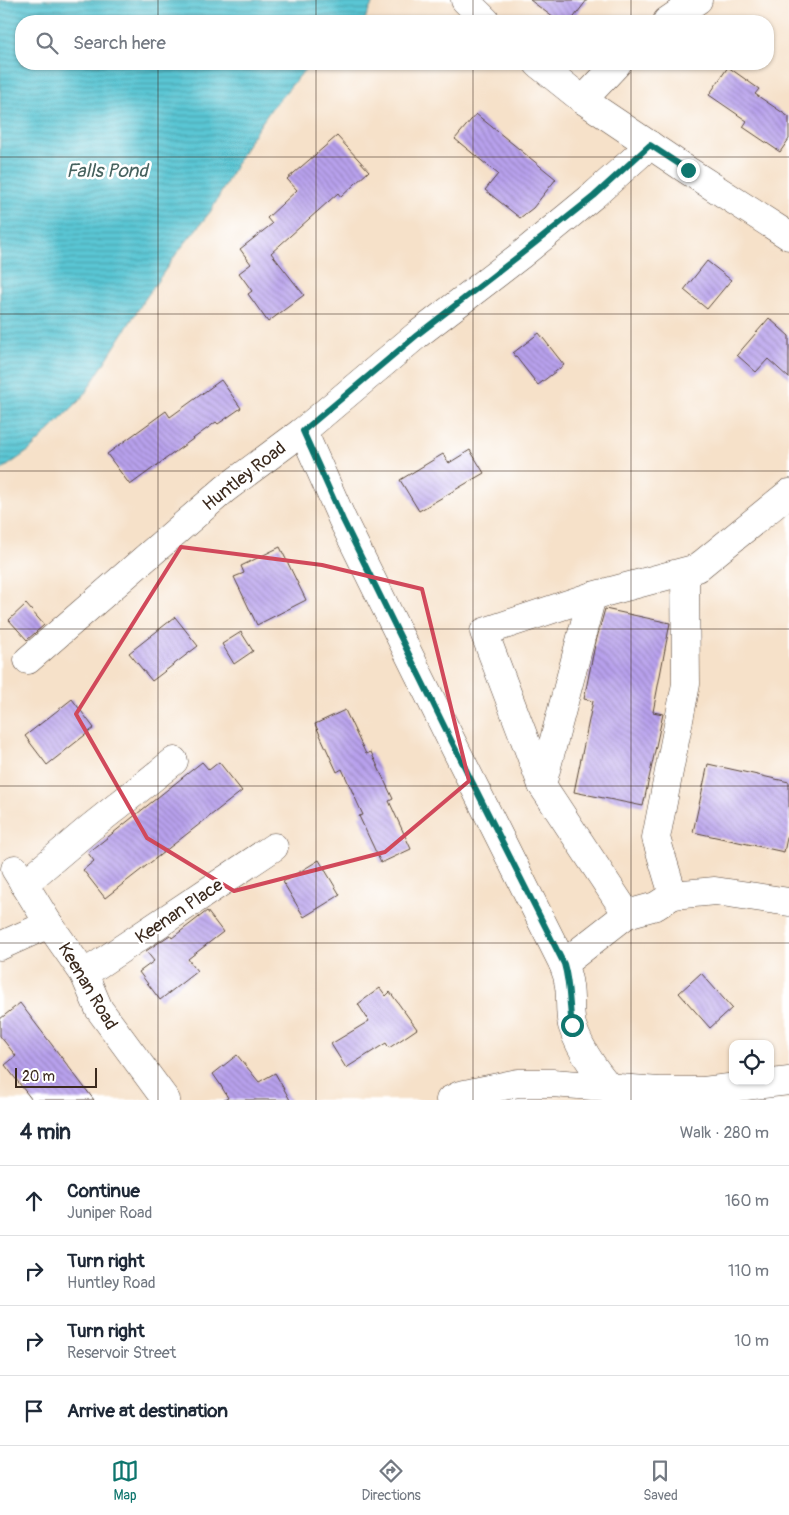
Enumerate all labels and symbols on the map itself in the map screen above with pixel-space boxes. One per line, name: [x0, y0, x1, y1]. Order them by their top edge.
water label: Falls Pond: [66, 159, 150, 183]
route end: [677, 159, 700, 182]
street label: Huntley Road: [198, 437, 291, 516]
street label: Keenan Place: [131, 874, 228, 949]
street label: Keenan Road: [53, 938, 123, 1034]
route start: [561, 1014, 584, 1037]
scale bar: [15, 1065, 98, 1088]

